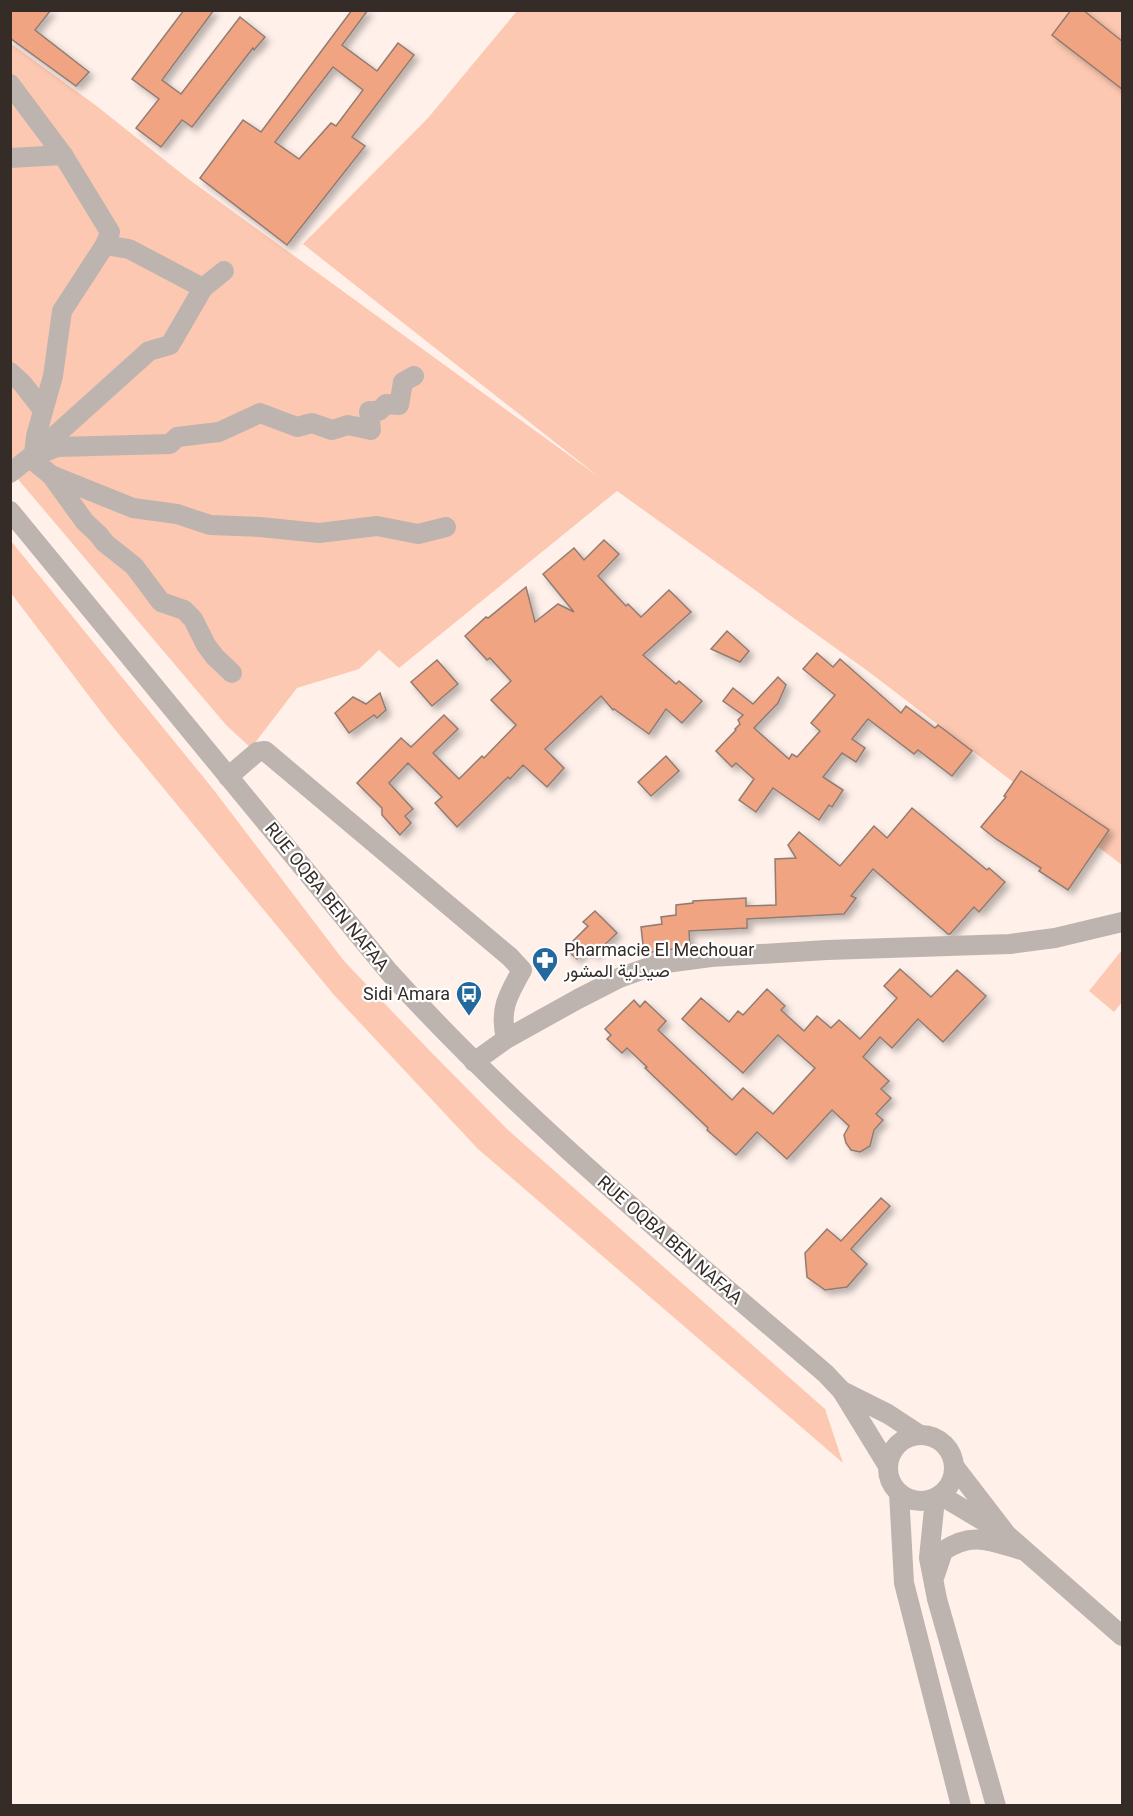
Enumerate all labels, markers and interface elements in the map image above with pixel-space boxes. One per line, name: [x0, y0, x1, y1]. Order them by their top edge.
street label: RUE OQBA BEN NAFAA: [261, 818, 394, 975]
place label: Pharmacie El Mechouar صيدلية المشور: [563, 939, 754, 982]
pharmacy icon: Pharmacie El Mechouar صيدلية المشور: [530, 945, 560, 983]
bus stop icon: Sidi Amara: [454, 979, 484, 1017]
place label: Sidi Amara: [363, 983, 450, 1004]
street label: RUE OQBA BEN NAFAA: [594, 1171, 747, 1308]

